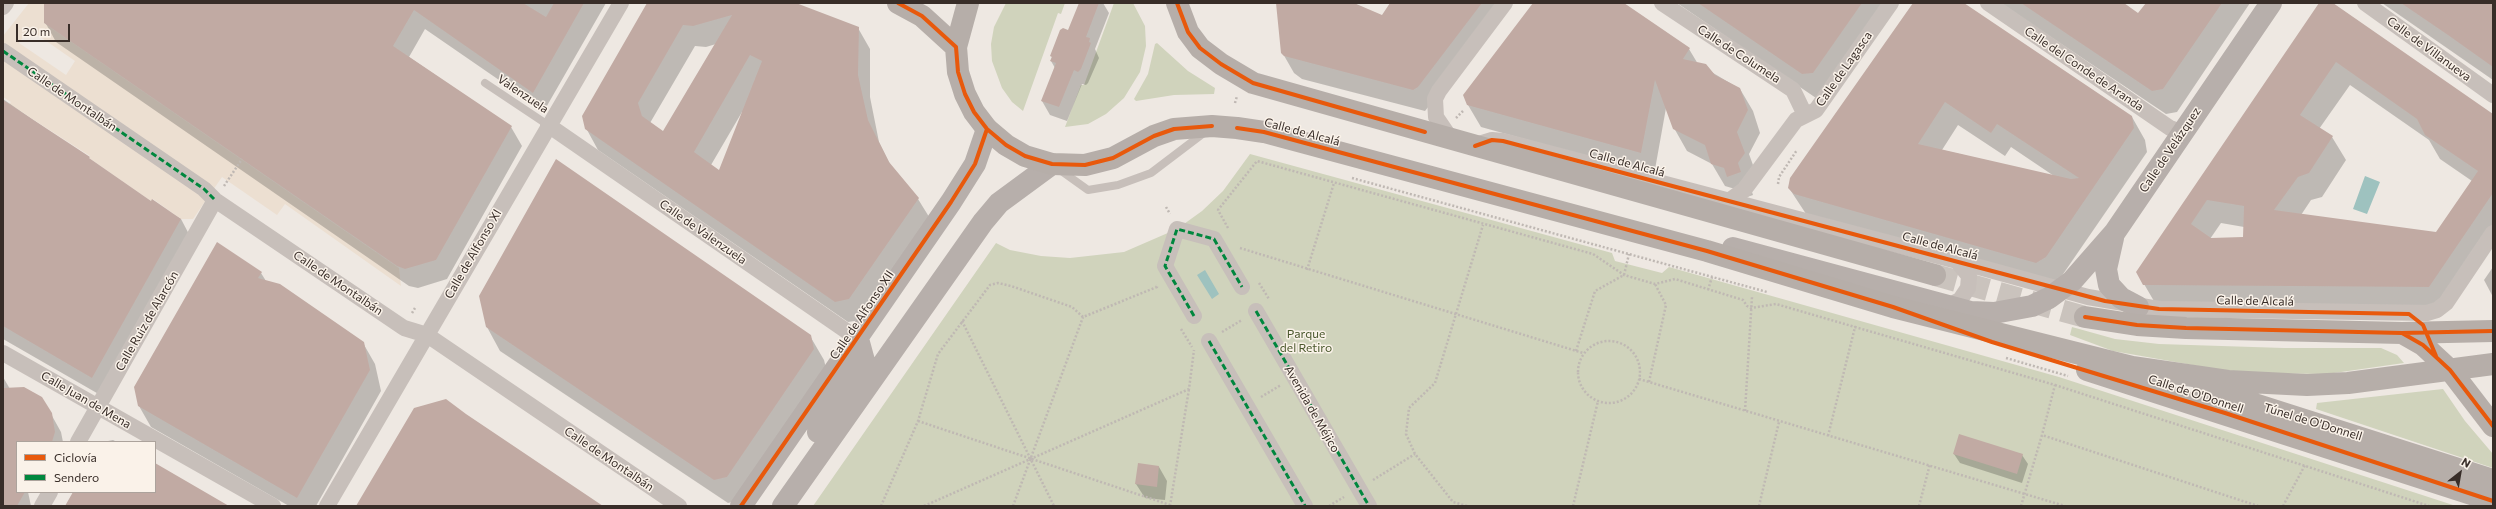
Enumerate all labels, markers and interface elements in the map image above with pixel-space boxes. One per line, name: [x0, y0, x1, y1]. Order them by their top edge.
street label: Calle de Villanueva: [2384, 14, 2474, 84]
scale bar: [18, 16, 72, 42]
street label: Calle de Columela: [1695, 22, 1783, 86]
text: 20 m: [23, 24, 50, 38]
street label: Calle del Conde de Aranda: [2022, 24, 2146, 114]
street label: Calle de Lagasca: [1813, 29, 1875, 109]
street label: Calle de Montalbán: [25, 64, 119, 134]
street label: Valenzuela: [495, 72, 551, 116]
street label: Calle de Velázquez: [2136, 105, 2204, 195]
street label: Calle de Alcalá: [1263, 115, 1341, 149]
street label: Calle de Alcalá: [1588, 146, 1666, 180]
street label: Calle de Valenzuela: [657, 196, 749, 268]
street label: Calle de Alfonso XI: [442, 207, 504, 301]
street label: Calle de Alcalá: [1901, 229, 1979, 263]
street label: Calle de Montalbán: [291, 248, 385, 318]
street label: Calle Ruiz de Alarcón: [113, 268, 181, 374]
street label: Calle de Alfonso XII: [827, 268, 897, 362]
street label: Calle de Alcalá: [2216, 293, 2294, 309]
park label: Parque del Retiro: [1280, 327, 1332, 355]
street label: Avenida de Méjico: [1281, 363, 1343, 455]
street label: Calle Juan de Mena: [39, 368, 133, 432]
street label: Calle de O'Donnell: [2147, 372, 2245, 416]
street label: Túnel de O'Donnell: [2262, 400, 2364, 444]
street label: Calle de Montalbán: [562, 424, 656, 494]
legend: [16, 441, 156, 493]
text: Ciclovía: [54, 450, 97, 464]
north arrow: [2440, 453, 2480, 493]
text: N: [2460, 455, 2473, 470]
text: Sendero: [54, 470, 99, 484]

